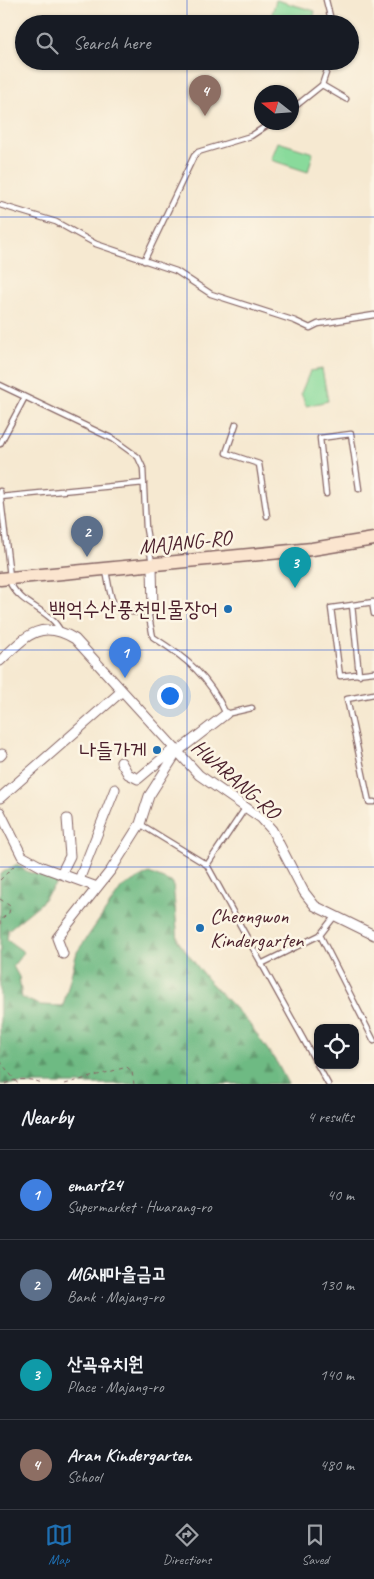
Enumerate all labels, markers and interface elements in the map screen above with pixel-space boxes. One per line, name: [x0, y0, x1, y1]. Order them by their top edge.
search box: [15, 15, 359, 70]
icon: search: [33, 29, 61, 57]
text: Search here: [73, 31, 150, 55]
pin: 4: [189, 75, 221, 116]
north arrow: [254, 85, 299, 130]
pin: 2: [71, 516, 103, 557]
street label: MAJANG-RO: [138, 524, 235, 560]
pin: 3: [279, 547, 311, 588]
place label: 백억수산풍천민물장어: [49, 596, 218, 622]
marker: 백억수산풍천민물장어: [222, 603, 234, 615]
pin: 1: [109, 637, 141, 678]
your location: [157, 683, 183, 709]
street label: HWARANG-RO: [186, 733, 288, 826]
place label: 나들가게: [79, 737, 147, 763]
marker: 나들가게: [151, 744, 163, 756]
place label: Cheongwon Kindergarten: [210, 903, 304, 953]
marker: Cheongwon Kindergarten: [194, 922, 206, 934]
map controls: [314, 1024, 359, 1069]
button: locate: [314, 1024, 359, 1069]
text: Nearby: [20, 1104, 73, 1130]
text: 4 results: [307, 1107, 354, 1127]
text: emart24: [67, 1173, 122, 1197]
text: 1: [32, 1185, 40, 1205]
text: 40 m: [327, 1185, 354, 1205]
text: Supermarket · Hwarang-ro: [67, 1197, 212, 1217]
text: MG새마을금고: [67, 1262, 167, 1286]
text: 2: [32, 1275, 40, 1295]
text: 130 m: [320, 1275, 354, 1295]
text: Bank · Majang-ro: [67, 1287, 164, 1307]
text: 산곡유치원: [67, 1352, 143, 1376]
text: 3: [32, 1365, 40, 1385]
text: 140 m: [320, 1365, 354, 1385]
text: Place · Majang-ro: [67, 1377, 164, 1397]
text: Aran Kindergarten: [67, 1443, 192, 1467]
text: 4: [32, 1455, 40, 1475]
text: 480 m: [320, 1455, 354, 1475]
text: School: [67, 1467, 101, 1487]
tab: Map: [45, 1521, 73, 1568]
tab: Directions: [163, 1521, 211, 1568]
tab: Saved: [301, 1521, 329, 1568]

